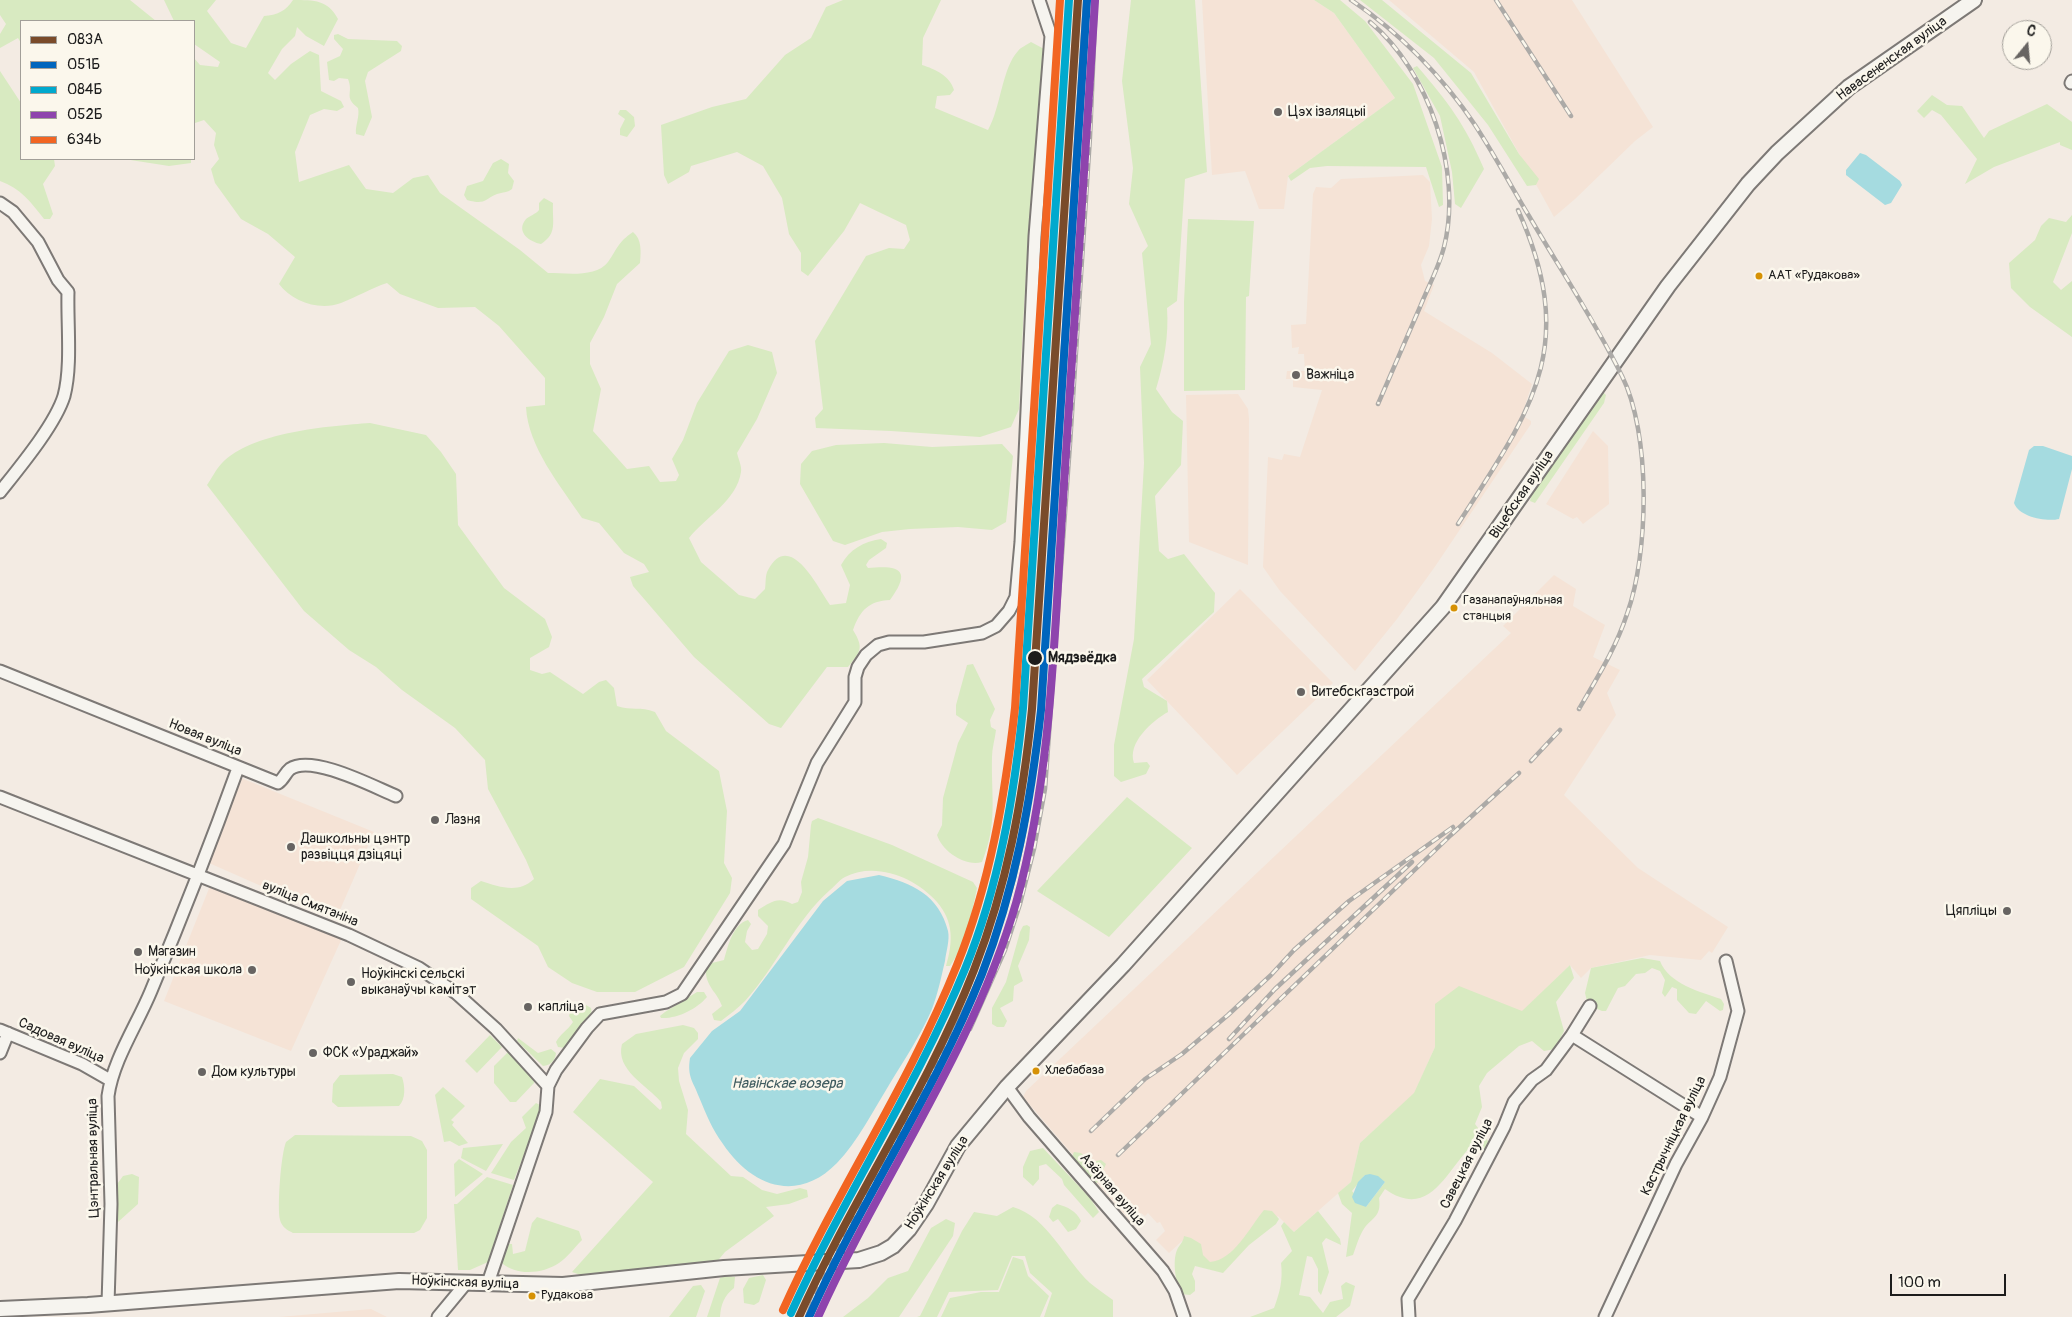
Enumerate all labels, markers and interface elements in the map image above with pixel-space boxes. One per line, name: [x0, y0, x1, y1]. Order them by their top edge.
street label: Навасененская вуліца: [1834, 13, 1950, 105]
legend: [20, 20, 195, 160]
north arrow: [2002, 20, 2052, 70]
text: С: [2025, 22, 2038, 41]
text: 083А: [67, 30, 103, 49]
text: 051Б: [67, 55, 100, 74]
text: 084Б: [67, 80, 103, 99]
place label: Цэх ізаляцыі: [1288, 104, 1365, 120]
text: 052Б: [67, 105, 103, 124]
marker: Цэх ізаляцыі: [1272, 106, 1284, 118]
text: 634Ь: [67, 130, 102, 149]
place label: ААТ «Рудакова»: [1768, 268, 1860, 284]
marker: ААТ «Рудакова»: [1754, 271, 1764, 281]
place label: Важніца: [1306, 367, 1354, 383]
marker: Важніца: [1290, 369, 1302, 381]
street label: Віцебская вуліца: [1486, 448, 1558, 542]
place label: Газанапаўняльная станцыя: [1463, 593, 1562, 624]
marker: Газанапаўняльная станцыя: [1449, 603, 1459, 613]
marker: Мядзвёдка: [1026, 649, 1044, 667]
place label: Мядзвёдка: [1048, 650, 1116, 666]
place label: Витебскгазстрой: [1311, 684, 1414, 700]
marker: Витебскгазстрой: [1295, 686, 1307, 698]
street label: Новая вуліца: [166, 716, 244, 760]
place label: Лазня: [445, 812, 480, 828]
marker: Лазня: [429, 814, 441, 826]
place label: Дашкольны цэнтр развіцця дзіцяці: [301, 831, 410, 864]
marker: Дашкольны цэнтр развіцця дзіцяці: [285, 841, 297, 853]
street label: вуліца Смятаніна: [260, 877, 360, 931]
place label: Цяпліцы: [1946, 903, 1997, 919]
marker: Цяпліцы: [2001, 905, 2013, 917]
place label: Магазин: [148, 944, 196, 960]
marker: Магазин: [132, 946, 144, 958]
place label: Ноўкінская школа: [134, 962, 242, 978]
marker: Ноўкінская школа: [246, 964, 258, 976]
place label: Ноўкінскі сельскі выканаўчы камітэт: [361, 966, 476, 999]
marker: Ноўкінскі сельскі выканаўчы камітэт: [345, 976, 357, 988]
place label: капліца: [538, 999, 584, 1015]
marker: капліца: [522, 1001, 534, 1013]
street label: Садовая вуліца: [16, 1015, 106, 1067]
place label: ФСК «Ураджай»: [323, 1045, 418, 1061]
marker: ФСК «Ураджай»: [307, 1047, 319, 1059]
place label: Хлебабаза: [1045, 1063, 1104, 1079]
place label: Дом культуры: [212, 1064, 296, 1080]
marker: Дом культуры: [196, 1066, 208, 1078]
marker: Хлебабаза: [1031, 1066, 1041, 1076]
street label: Кастрычніцкая вуліца: [1638, 1074, 1710, 1198]
water label: Навінскае возера: [731, 1075, 843, 1093]
street label: Цэнтральная вуліца: [85, 1098, 103, 1218]
street label: Савецкая вуліца: [1437, 1116, 1497, 1212]
street label: Ноўкінская вуліца: [901, 1133, 973, 1233]
street label: Азёрная вуліца: [1076, 1150, 1148, 1230]
scale bar: [1892, 1264, 2008, 1296]
street label: Ноўкінская вуліца: [411, 1273, 519, 1293]
text: 100 m: [1898, 1273, 1941, 1292]
place label: Рудакова: [541, 1288, 593, 1304]
marker: Рудакова: [527, 1291, 537, 1301]

